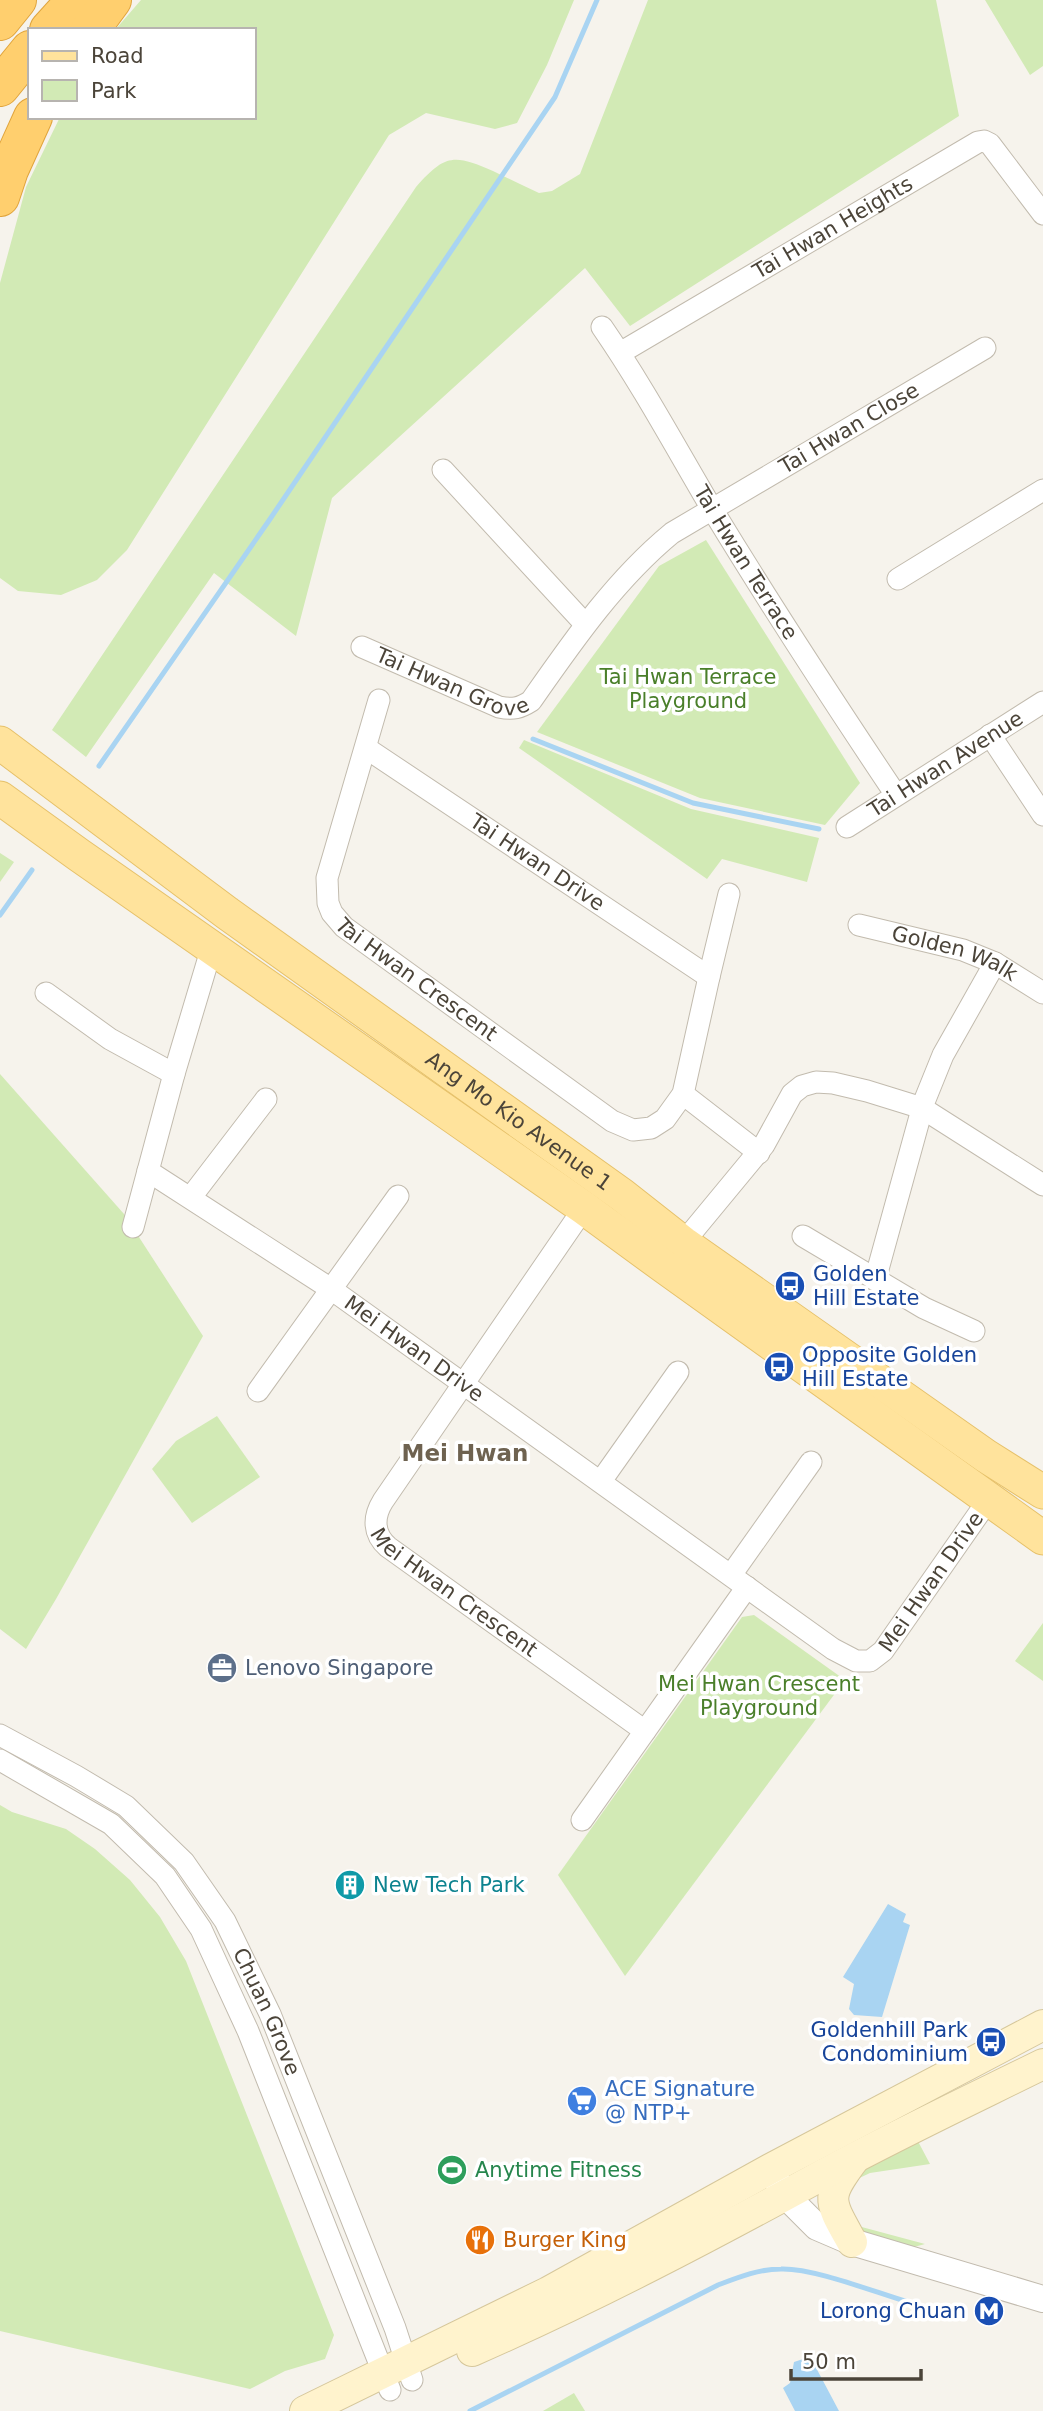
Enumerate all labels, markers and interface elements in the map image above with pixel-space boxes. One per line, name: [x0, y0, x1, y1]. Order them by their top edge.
legend: [28, 28, 256, 119]
text: Road: [91, 44, 144, 68]
text: Park: [91, 79, 137, 103]
street label: Tai Hwan Heights: [748, 171, 917, 284]
street label: Tai Hwan Close: [774, 378, 923, 479]
street label: Tai Hwan Terrace: [688, 480, 803, 644]
street label: Tai Hwan Grove: [371, 642, 533, 720]
park label: Tai Hwan Terrace Playground: [599, 665, 776, 713]
street label: Tai Hwan Avenue: [863, 706, 1027, 823]
street label: Tai Hwan Drive: [465, 808, 609, 916]
street label: Tai Hwan Crescent: [329, 913, 502, 1046]
street label: Golden Walk: [889, 921, 1023, 986]
street label: Ang Mo Kio Avenue 1: [421, 1047, 616, 1196]
place label: Golden Hill Estate: [813, 1262, 919, 1310]
bus stop icon: Golden Hill Estate: [773, 1269, 807, 1303]
street label: Mei Hwan Drive: [340, 1291, 488, 1407]
place label: Opposite Golden Hill Estate: [802, 1343, 977, 1391]
bus stop icon: Opposite Golden Hill Estate: [762, 1350, 796, 1384]
district label: Mei Hwan: [402, 1440, 528, 1466]
street label: Mei Hwan Drive: [874, 1507, 988, 1657]
street label: Mei Hwan Crescent: [365, 1524, 542, 1662]
office icon: Lenovo Singapore: [205, 1651, 239, 1685]
place label: Lenovo Singapore: [245, 1656, 433, 1680]
park label: Mei Hwan Crescent Playground: [658, 1672, 860, 1720]
building icon: New Tech Park: [333, 1868, 367, 1902]
place label: New Tech Park: [373, 1873, 525, 1897]
street label: Chuan Grove: [228, 1944, 305, 2079]
place label: Goldenhill Park Condominium: [811, 2018, 969, 2066]
bus stop icon: Goldenhill Park Condominium: [974, 2025, 1008, 2059]
place label: ACE Signature @ NTP+: [605, 2077, 755, 2125]
supermarket icon: ACE Signature @ NTP+: [565, 2084, 599, 2118]
sports icon: Anytime Fitness: [435, 2153, 469, 2187]
place label: Anytime Fitness: [475, 2158, 642, 2182]
restaurant icon: Burger King: [463, 2223, 497, 2257]
place label: Burger King: [503, 2228, 627, 2252]
metro station icon: Lorong Chuan: [972, 2294, 1006, 2328]
place label: Lorong Chuan: [820, 2299, 966, 2323]
scale bar: [791, 2338, 920, 2382]
text: 50 m: [802, 2350, 856, 2374]

